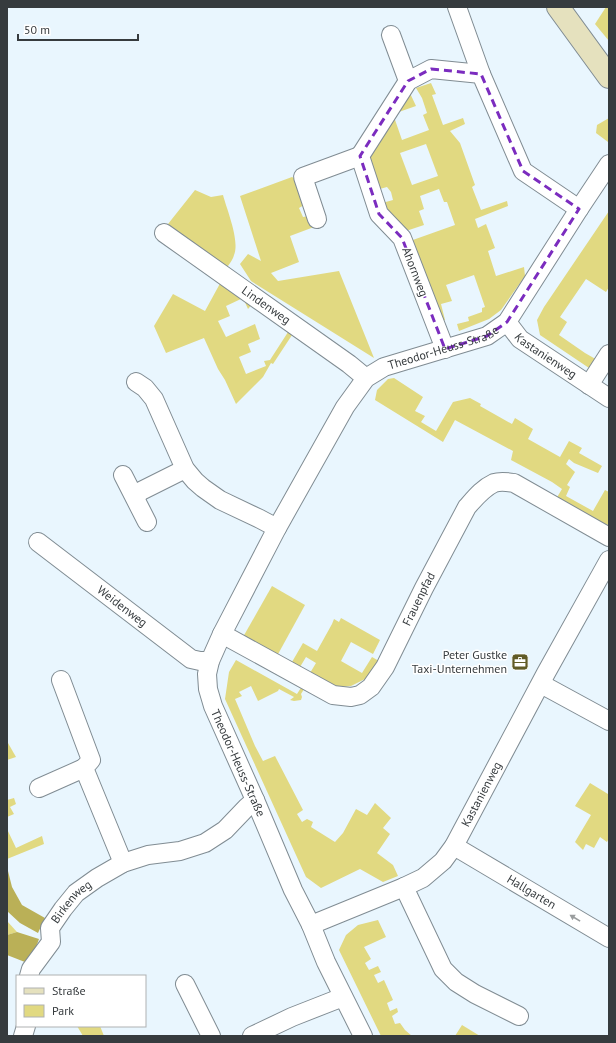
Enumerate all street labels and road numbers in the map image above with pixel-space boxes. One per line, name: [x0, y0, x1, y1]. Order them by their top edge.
street label: Ahornweg: [399, 245, 432, 299]
street label: Lindenweg: [239, 282, 294, 327]
street label: Theodor-Heuss-Straße: [386, 322, 502, 372]
street label: Kastanienweg: [511, 330, 580, 382]
street label: Frauenpfad: [399, 569, 438, 628]
street label: Weidenweg: [94, 582, 151, 630]
street label: Theodor-Heuss-Straße: [208, 707, 269, 819]
street label: Kastanienweg: [458, 759, 505, 829]
street label: Hallgarten: [504, 871, 559, 912]
street label: Birkenweg: [47, 876, 94, 926]

